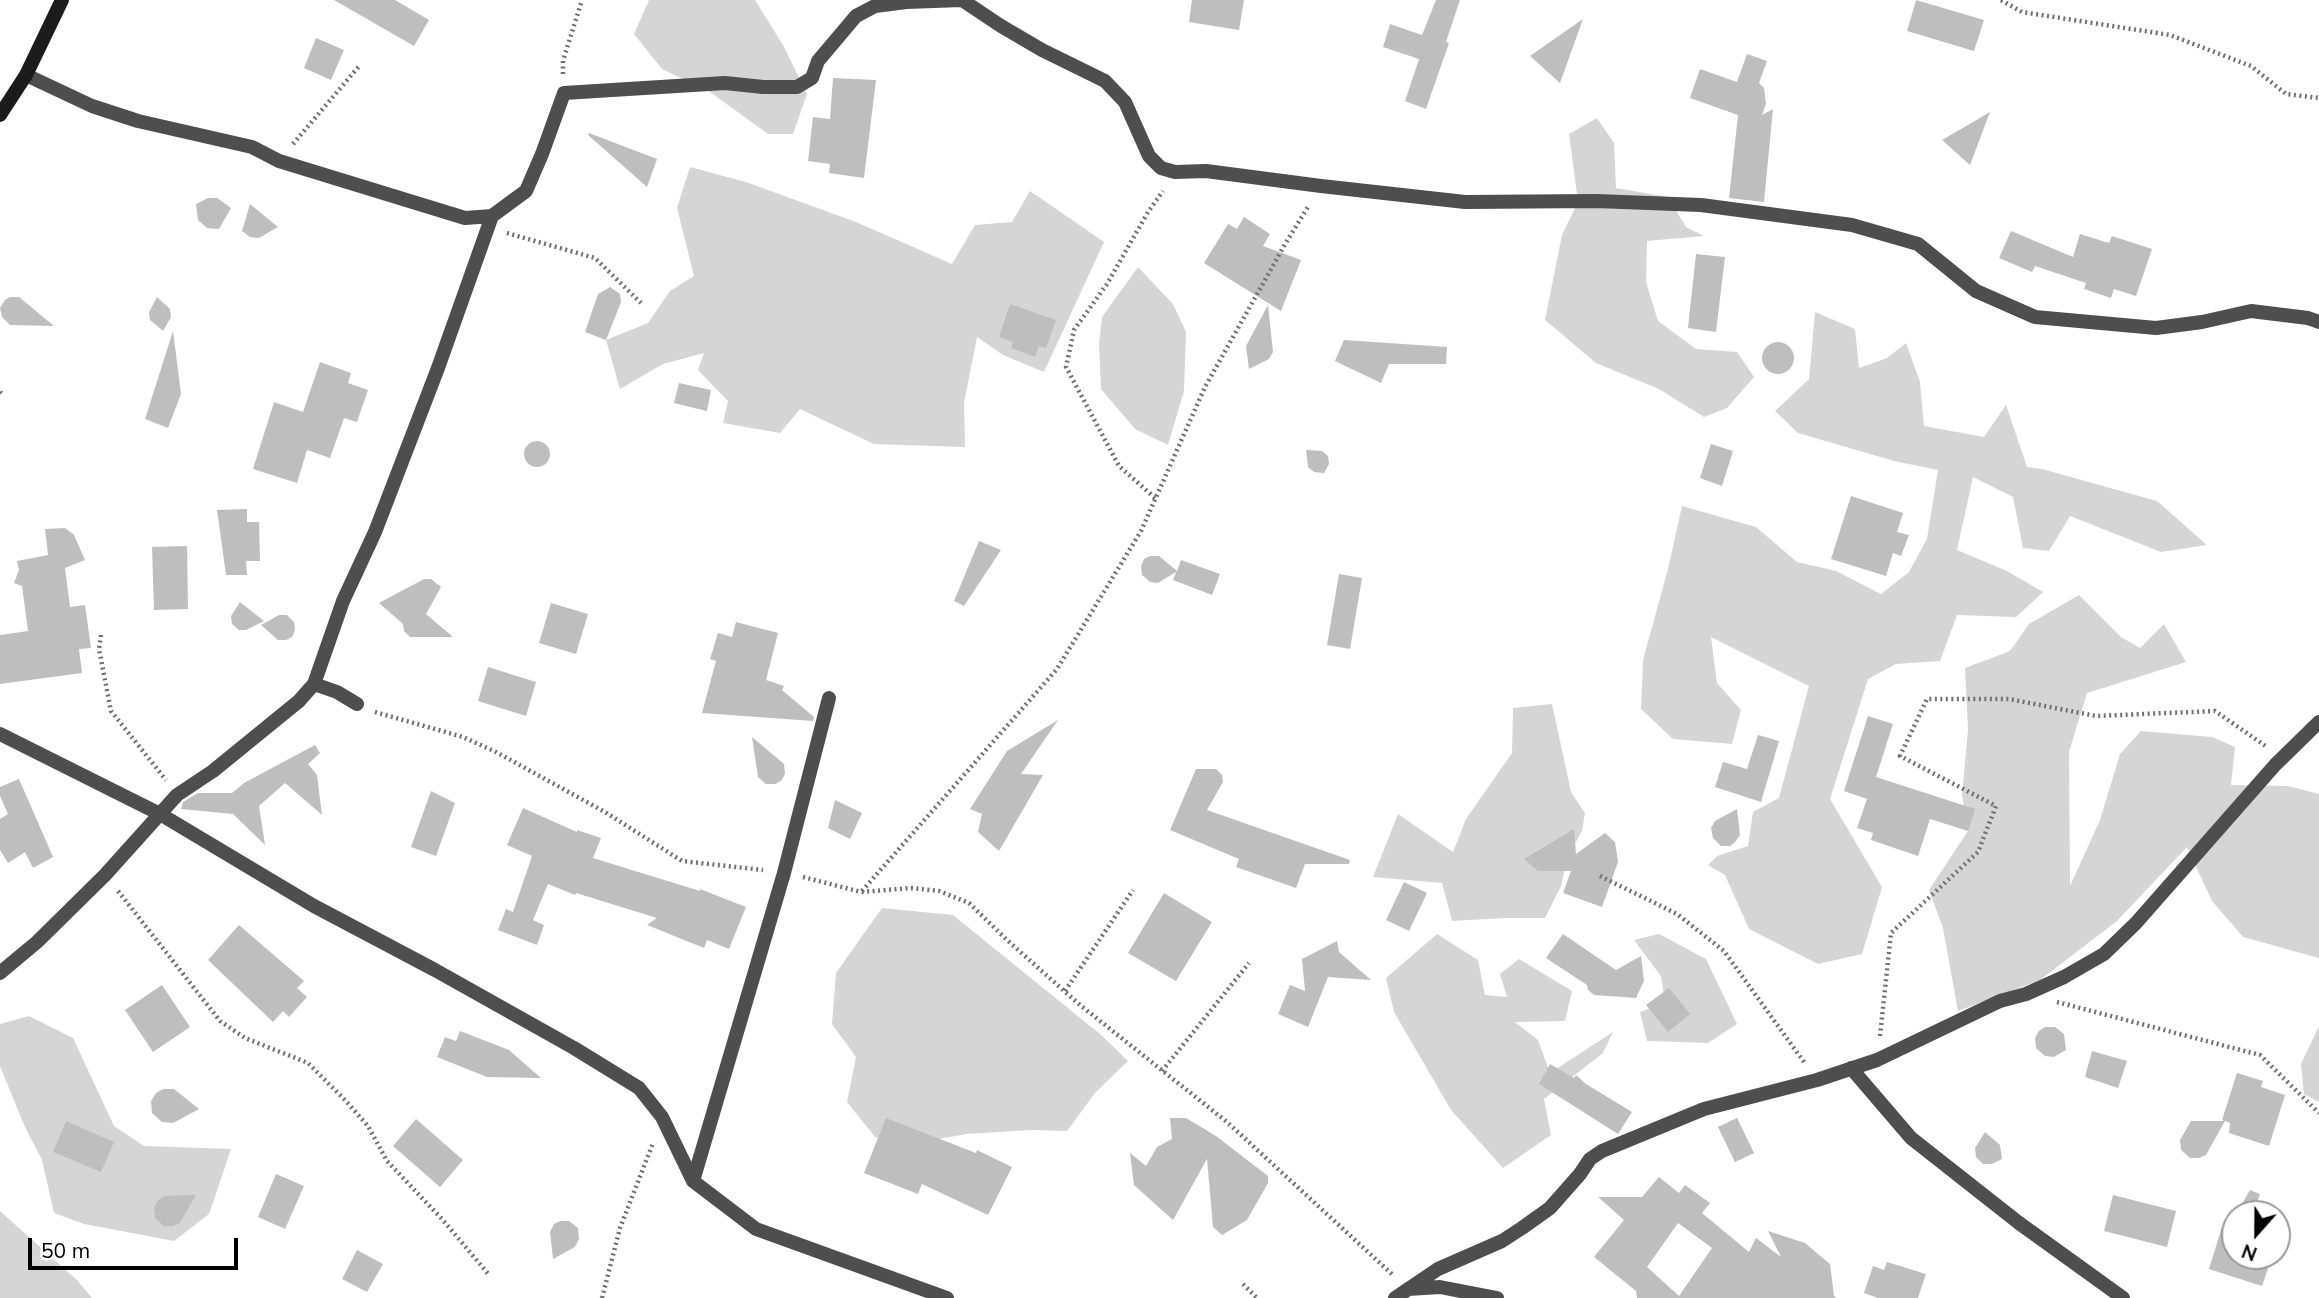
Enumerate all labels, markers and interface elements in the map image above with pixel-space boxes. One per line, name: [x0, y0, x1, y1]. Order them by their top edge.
north arrow: [2221, 1200, 2291, 1270]
scale bar: [32, 1224, 242, 1268]
text: 50 m: [41, 1237, 90, 1263]
text: N: [2238, 1239, 2260, 1267]

